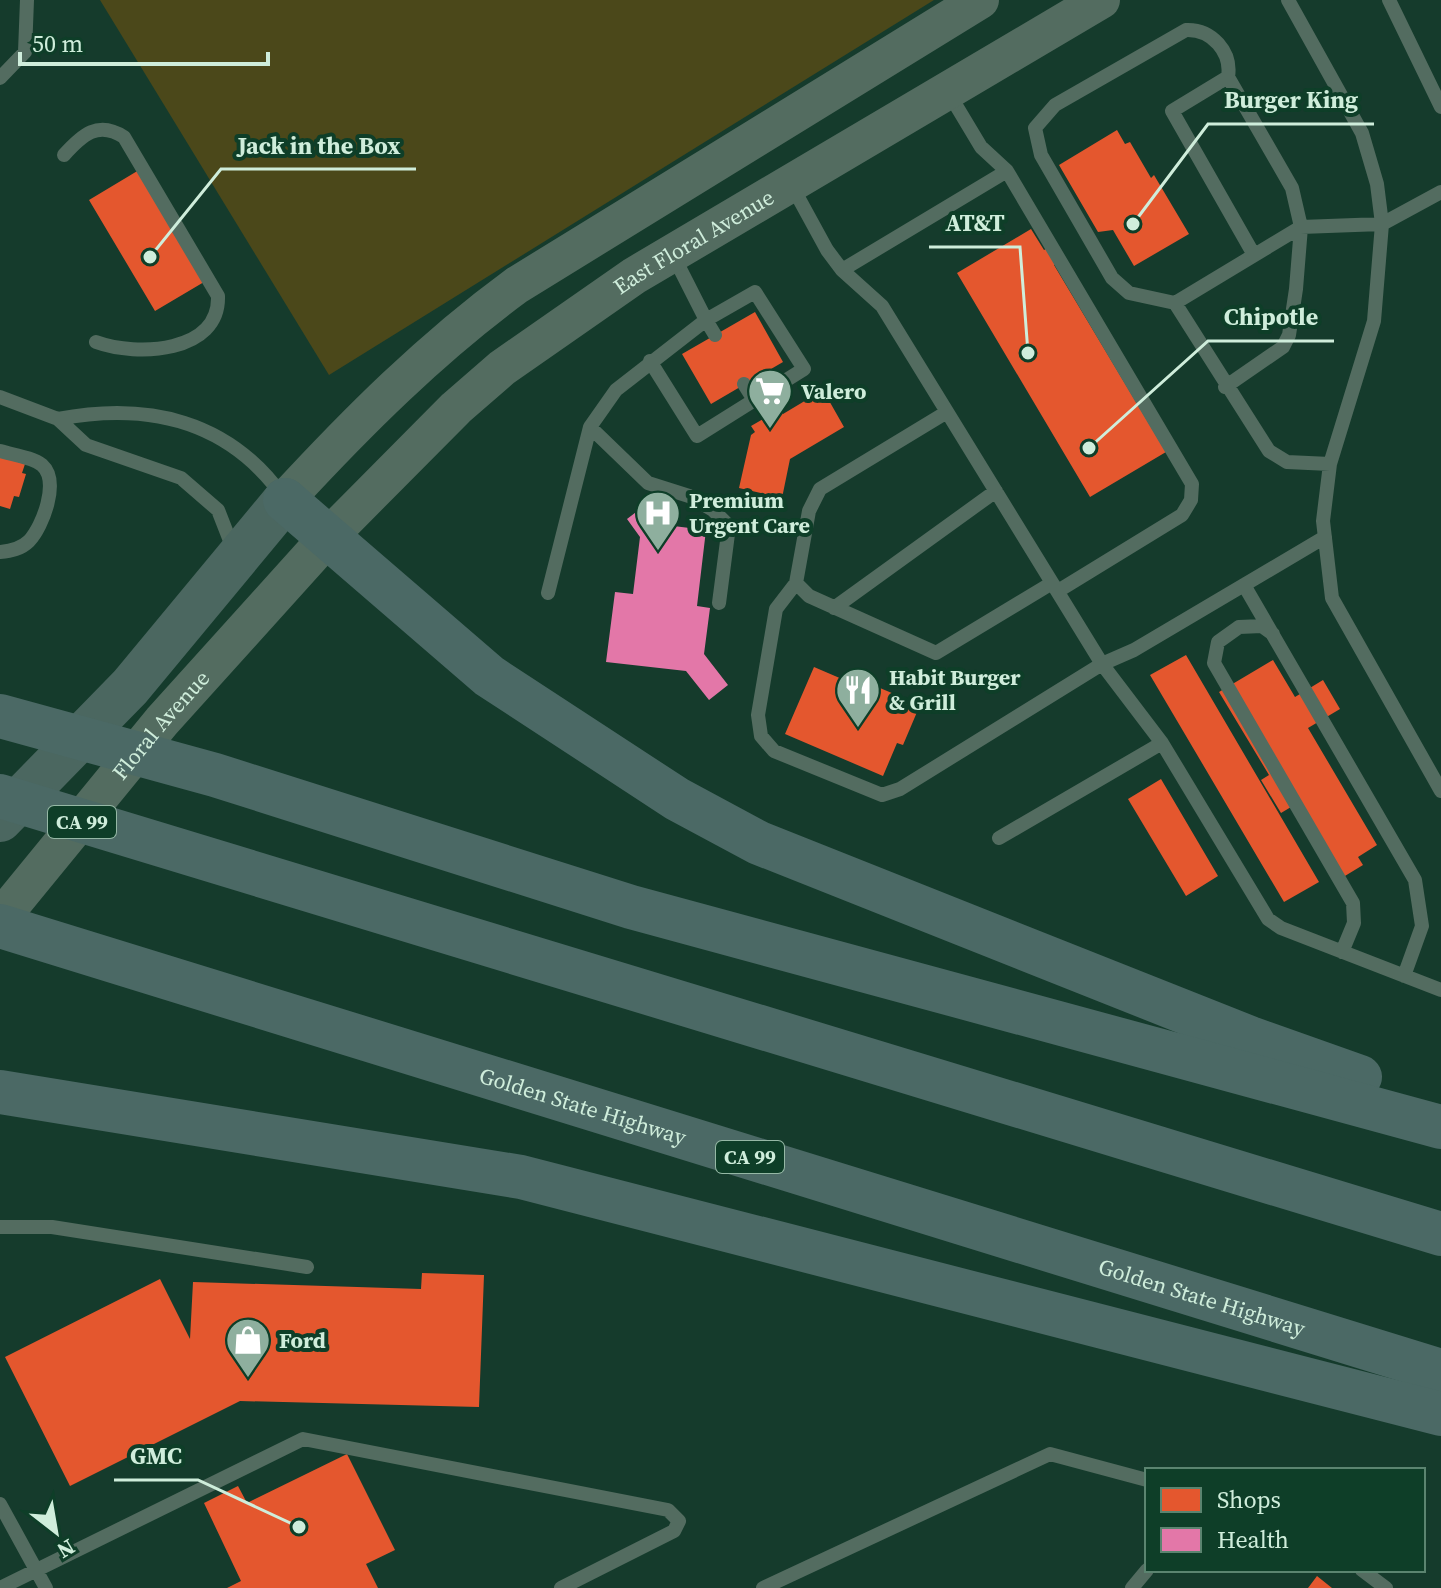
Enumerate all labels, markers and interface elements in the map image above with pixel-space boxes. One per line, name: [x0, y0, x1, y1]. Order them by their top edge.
scale bar: [20, 16, 268, 66]
text: 50 m: [32, 27, 83, 60]
callout: Burger King: [1208, 76, 1374, 124]
text: Burger King: [1224, 83, 1358, 116]
callout: Jack in the Box: [221, 121, 416, 169]
text: Jack in the Box: [235, 129, 401, 162]
street label: East Floral Avenue: [607, 182, 779, 301]
callout: AT&T: [929, 199, 1020, 247]
text: AT&T: [945, 206, 1005, 239]
callout: Chipotle: [1208, 293, 1334, 341]
text: Chipotle: [1224, 300, 1318, 333]
supermarket icon: Valero: [746, 367, 794, 430]
place label: Valero: [801, 376, 866, 406]
place label: Premium Urgent Care: [689, 485, 810, 540]
hospital icon: Premium Urgent Care: [634, 489, 682, 552]
place label: Habit Burger & Grill: [889, 662, 1021, 717]
street label: Floral Avenue: [105, 663, 216, 786]
restaurant icon: Habit Burger & Grill: [834, 666, 882, 729]
road number: CA 99: [48, 806, 116, 838]
street label: Golden State Highway: [476, 1060, 691, 1152]
road number: CA 99: [716, 1141, 784, 1173]
street label: Golden State Highway: [1095, 1251, 1310, 1343]
shop icon: Ford: [224, 1316, 272, 1379]
place label: Ford: [279, 1325, 326, 1355]
callout: GMC: [114, 1432, 198, 1480]
text: GMC: [130, 1439, 182, 1472]
legend: [1145, 1468, 1425, 1572]
text: Shops: [1217, 1483, 1281, 1516]
north arrow: [16, 1492, 96, 1572]
text: Health: [1217, 1523, 1289, 1556]
text: N: [52, 1532, 81, 1566]

